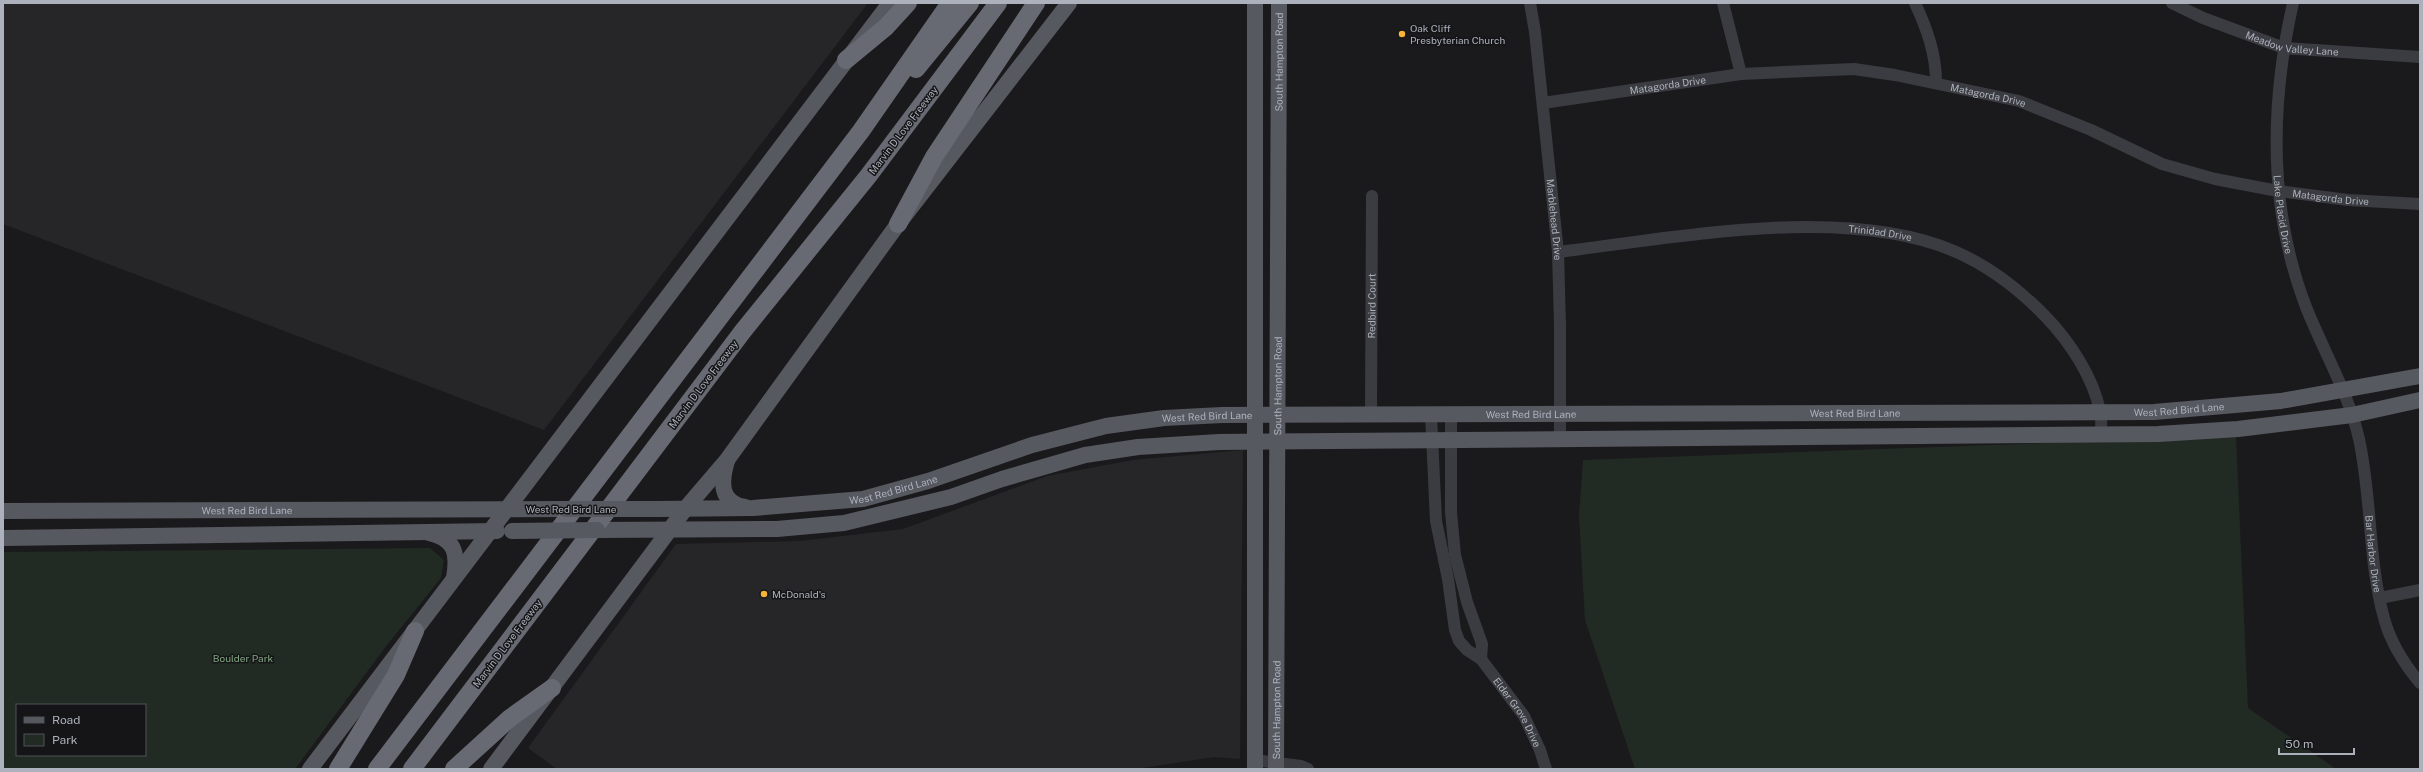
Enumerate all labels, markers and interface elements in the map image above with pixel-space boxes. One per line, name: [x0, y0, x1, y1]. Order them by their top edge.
street label: South Hampton Road: [1273, 12, 1285, 112]
place label: Oak Cliff Presbyterian Church: [1410, 22, 1505, 46]
street label: Meadow Valley Lane: [2244, 28, 2339, 58]
marker: Oak Cliff Presbyterian Church: [1397, 29, 1407, 39]
street label: Matagorda Drive: [1629, 73, 1707, 96]
street label: Matagorda Drive: [1949, 81, 2028, 109]
street label: Marvin D Love Freeway: [866, 83, 940, 176]
street label: Lake Placid Drive: [2271, 174, 2295, 255]
street label: Marblehead Drive: [1544, 178, 1564, 261]
street label: Matagorda Drive: [2292, 187, 2370, 207]
street label: Trinidad Drive: [1848, 222, 1914, 243]
street label: Redbird Court: [1365, 273, 1378, 339]
street label: South Hampton Road: [1271, 336, 1284, 436]
street label: Marvin D Love Freeway: [666, 337, 740, 430]
street label: West Red Bird Lane: [2134, 400, 2225, 418]
street label: West Red Bird Lane: [1810, 407, 1901, 419]
street label: West Red Bird Lane: [1486, 408, 1577, 420]
street label: West Red Bird Lane: [1161, 409, 1253, 424]
street label: West Red Bird Lane: [849, 472, 939, 506]
street label: West Red Bird Lane: [526, 503, 617, 515]
street label: West Red Bird Lane: [202, 504, 293, 516]
street label: Bar Harbor Drive: [2363, 515, 2384, 594]
place label: McDonald's: [772, 588, 825, 600]
marker: McDonald's: [759, 589, 769, 599]
street label: Marvin D Love Freeway: [470, 596, 544, 689]
park label: Boulder Park: [213, 652, 274, 664]
street label: South Hampton Road: [1270, 660, 1282, 760]
street label: Elder Grove Drive: [1491, 675, 1544, 749]
legend: [16, 704, 146, 756]
text: Road: [52, 713, 80, 727]
scale bar: [2279, 730, 2354, 756]
text: Park: [52, 733, 78, 747]
text: 50 m: [2285, 737, 2313, 751]

